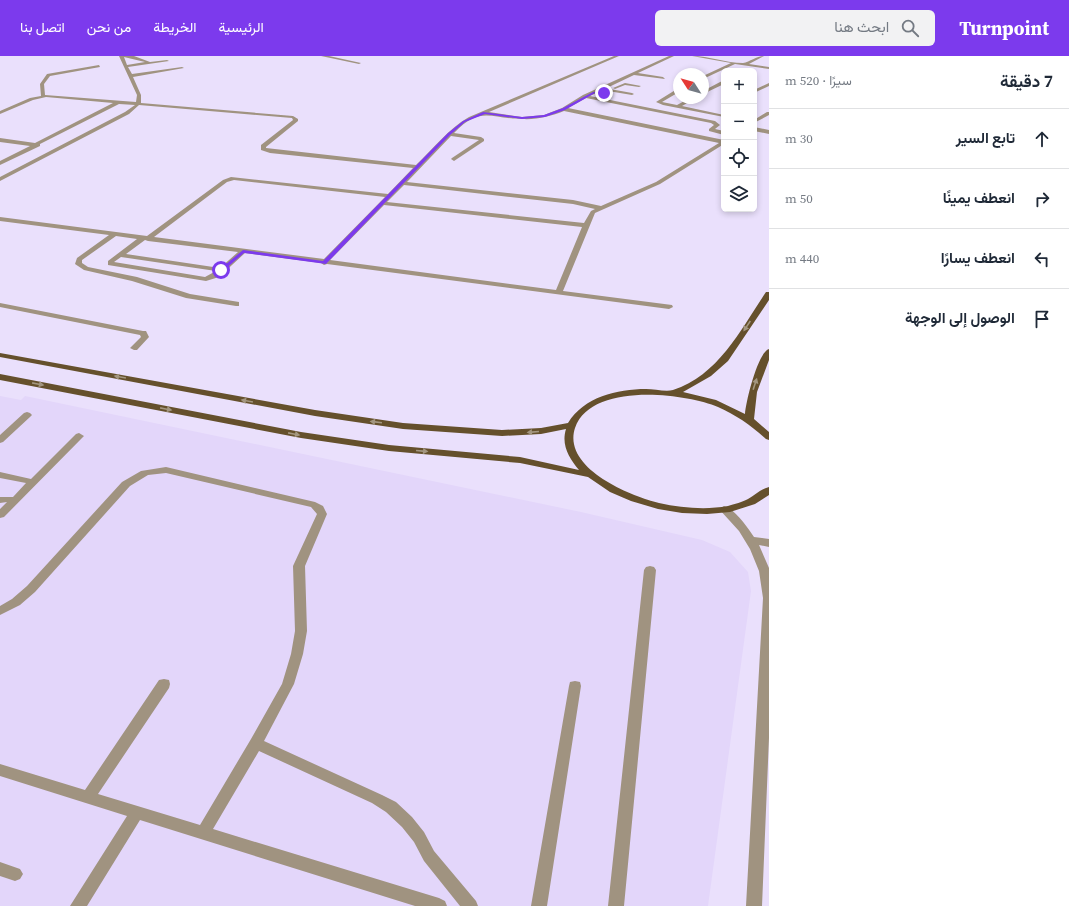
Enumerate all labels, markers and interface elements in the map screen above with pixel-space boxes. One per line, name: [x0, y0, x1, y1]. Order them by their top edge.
search box: [655, 10, 935, 46]
text: Turnpoint: [959, 15, 1049, 41]
text: ابحث هنا: [834, 16, 889, 37]
text: اتصل بنا: [20, 17, 65, 37]
text: من نحن: [87, 17, 131, 37]
text: الخريطة: [153, 17, 197, 37]
text: الرئيسية: [219, 17, 264, 37]
icon: search: [899, 17, 921, 39]
north arrow: [673, 68, 709, 104]
map controls: [721, 68, 757, 212]
button: +: [721, 68, 757, 104]
text: 7 دقيقة: [1000, 69, 1053, 93]
text: سيرًا · 520 m: [785, 72, 852, 89]
route end: [595, 84, 613, 102]
button: −: [721, 104, 757, 140]
text: تابع السير: [956, 127, 1015, 148]
icon: ahead: [1031, 128, 1053, 150]
text: 30 m: [785, 130, 813, 147]
button: locate: [721, 140, 757, 176]
button: layers: [721, 176, 757, 212]
text: انعطف يمينًا: [943, 187, 1015, 208]
icon: right: [1031, 188, 1053, 210]
text: 50 m: [785, 190, 813, 207]
text: انعطف يسارًا: [941, 247, 1015, 268]
icon: left: [1031, 248, 1053, 270]
text: 440 m: [785, 250, 819, 267]
route start: [212, 261, 230, 279]
text: الوصول إلى الوجهة: [905, 307, 1015, 328]
icon: arrive: [1031, 308, 1053, 330]
one-way arrow: [743, 321, 751, 332]
one-way arrow: [113, 374, 126, 380]
one-way arrow: [752, 378, 758, 390]
one-way arrow: [32, 382, 44, 388]
one-way arrow: [241, 397, 253, 403]
one-way arrow: [160, 406, 172, 412]
one-way arrow: [369, 419, 382, 425]
one-way arrow: [527, 428, 539, 435]
one-way arrow: [287, 431, 300, 437]
one-way arrow: [416, 448, 428, 454]

